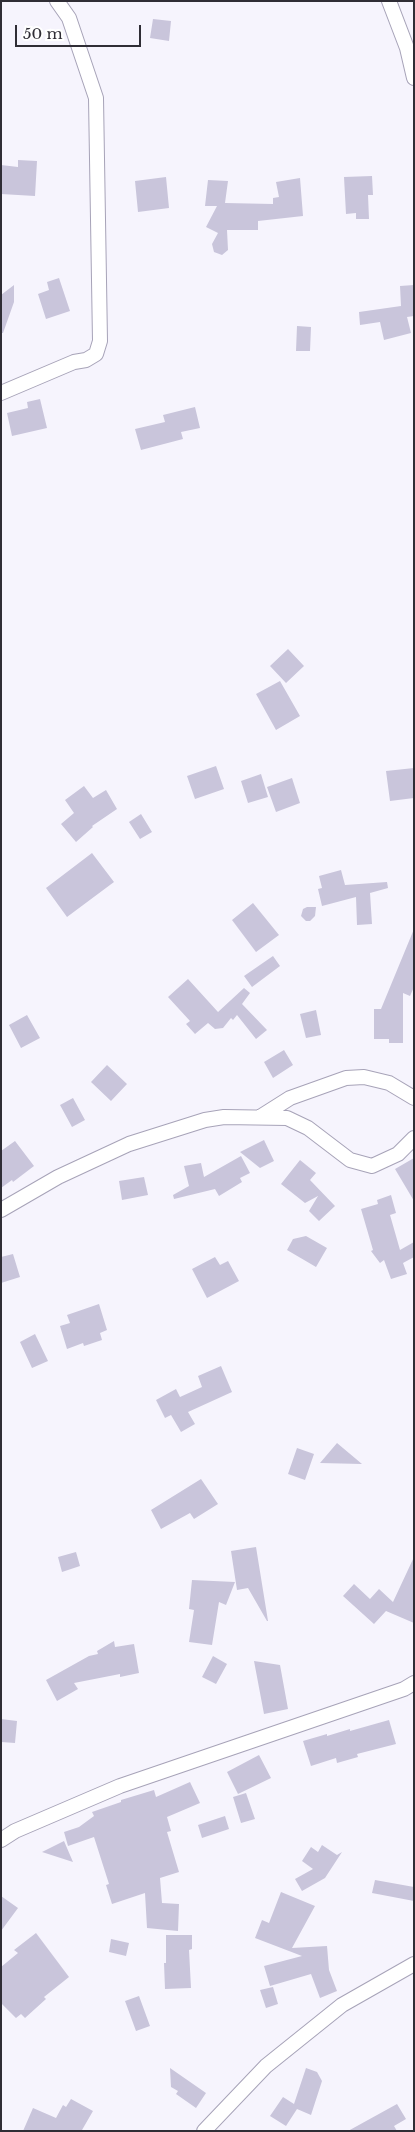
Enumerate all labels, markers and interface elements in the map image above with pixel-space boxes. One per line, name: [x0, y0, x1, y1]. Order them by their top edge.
scale bar: [18, 15, 144, 47]
text: 50 m: [23, 24, 63, 43]

